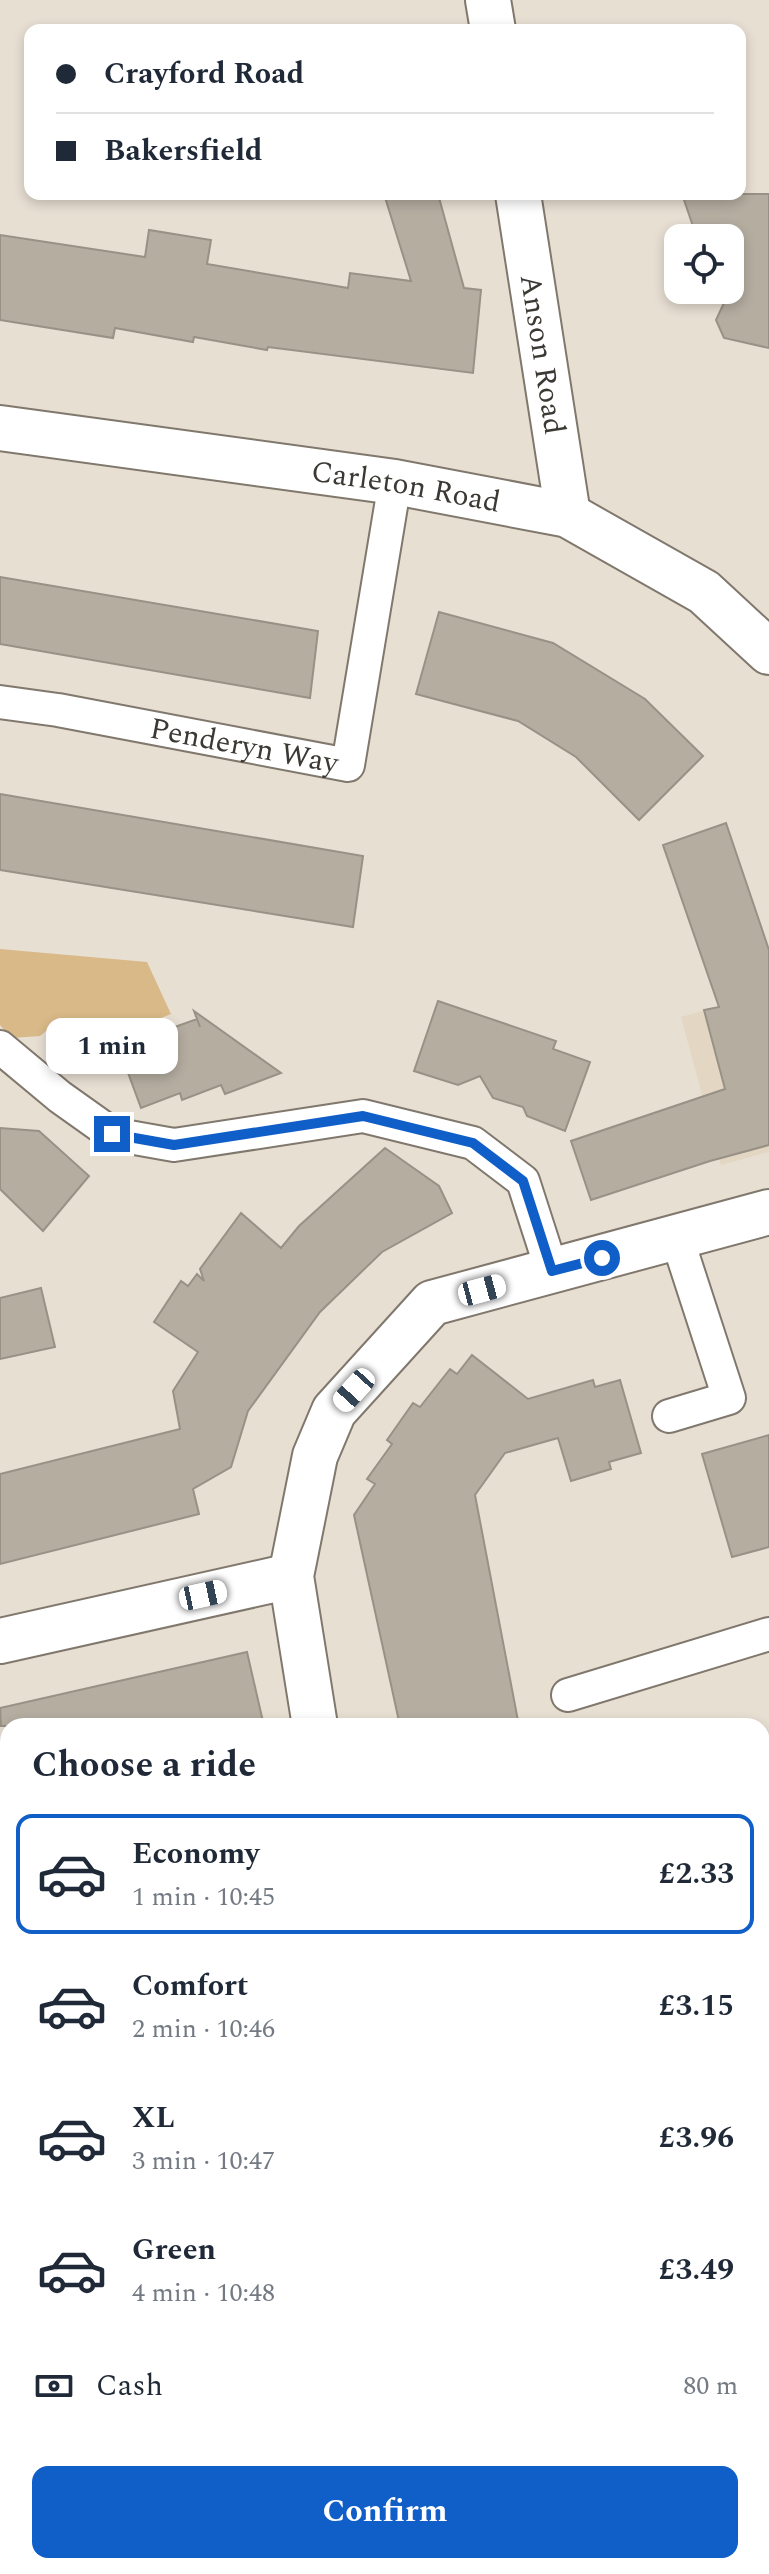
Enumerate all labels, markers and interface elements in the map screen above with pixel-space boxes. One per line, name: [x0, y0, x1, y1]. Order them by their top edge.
text: Crayford Road: [104, 51, 304, 97]
text: Bakersfield: [104, 128, 262, 174]
map controls: [664, 224, 744, 304]
button: locate: [664, 224, 744, 304]
street label: Anson Road: [507, 271, 577, 438]
street label: Carleton Road: [308, 449, 504, 526]
street label: Penderyn Way: [146, 706, 344, 787]
callout: 1 min: [46, 1018, 178, 1074]
text: 1 min: [77, 1026, 147, 1066]
route end: [94, 1116, 130, 1152]
route start: [584, 1240, 620, 1276]
car: [456, 1272, 508, 1308]
car: [329, 1364, 379, 1416]
car: [177, 1578, 229, 1612]
text: Choose a ride: [32, 1738, 256, 1793]
text: Economy: [132, 1831, 259, 1877]
icon: car: [36, 1838, 108, 1910]
text: £2.33: [659, 1851, 734, 1897]
text: 1 min · 10:45: [132, 1877, 275, 1917]
text: Comfort: [132, 1963, 248, 2009]
icon: car: [36, 1970, 108, 2042]
text: £3.15: [659, 1983, 734, 2029]
text: 2 min · 10:46: [132, 2009, 275, 2049]
text: XL: [132, 2095, 175, 2141]
icon: car: [36, 2102, 108, 2174]
text: £3.96: [659, 2115, 734, 2161]
text: 3 min · 10:47: [132, 2141, 275, 2181]
text: Green: [132, 2227, 216, 2273]
icon: car: [36, 2234, 108, 2306]
text: £3.49: [659, 2247, 734, 2293]
text: 4 min · 10:48: [132, 2273, 275, 2313]
text: Cash: [96, 2363, 163, 2409]
icon: cash: [32, 2364, 76, 2408]
text: 80 m: [683, 2366, 738, 2406]
button: Confirm: [32, 2466, 738, 2558]

